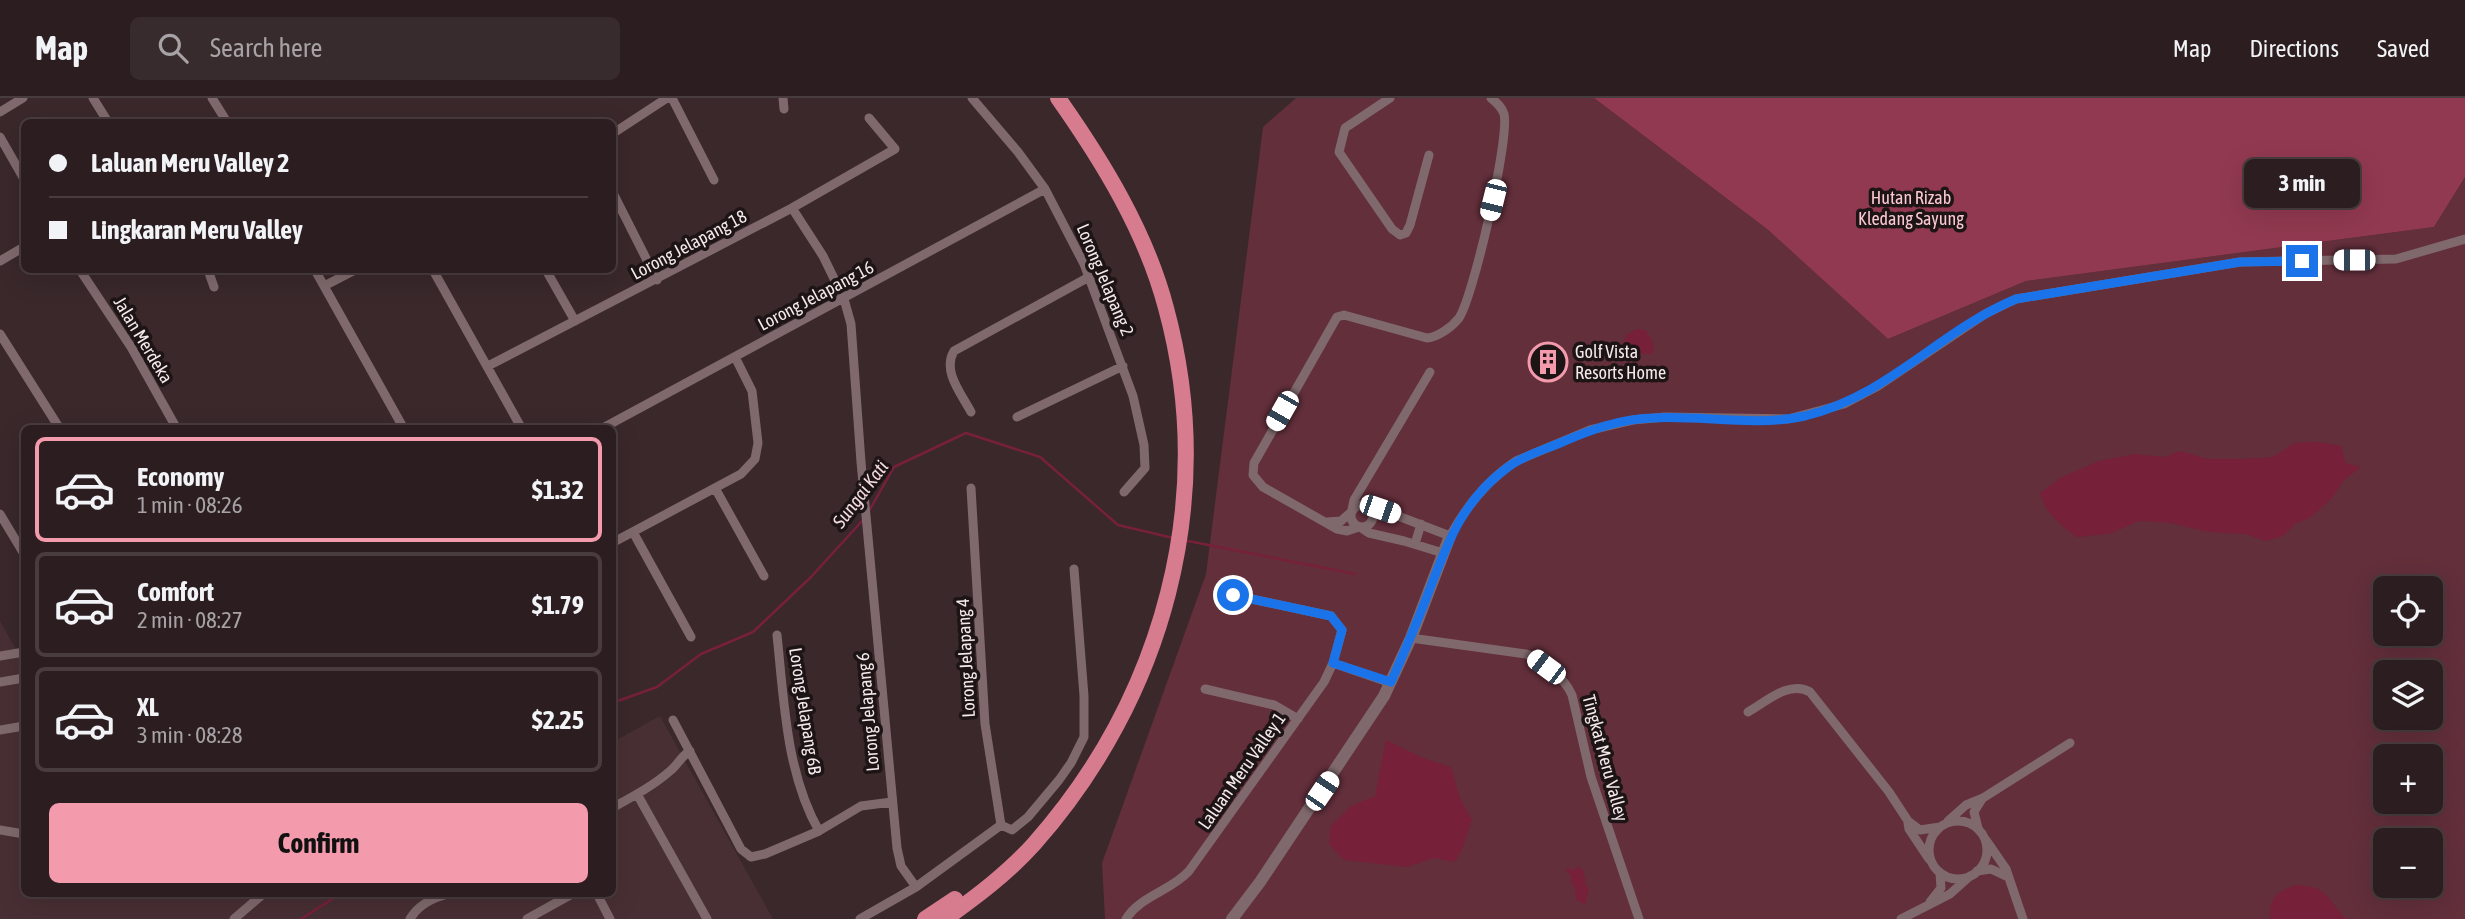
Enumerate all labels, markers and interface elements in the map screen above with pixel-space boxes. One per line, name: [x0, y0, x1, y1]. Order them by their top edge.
search box: [130, 17, 620, 80]
text: Map: [35, 29, 88, 67]
icon: search: [154, 29, 192, 67]
text: Search here: [210, 33, 322, 63]
text: Map: [2173, 35, 2211, 62]
text: Directions: [2249, 35, 2339, 62]
text: Saved: [2377, 35, 2430, 62]
text: Laluan Meru Valley 2: [91, 148, 289, 178]
callout: 3 min: [2244, 159, 2360, 208]
text: 3 min: [2279, 170, 2325, 196]
car: [1478, 177, 1509, 223]
park label: Hutan Rizab Kledang Sayung: [1858, 187, 1964, 229]
street label: Lorong Jelapang 18: [627, 205, 750, 284]
text: Lingkaran Meru Valley: [91, 215, 303, 245]
street label: Lorong Jelapang 2: [1072, 221, 1138, 339]
route end: [2286, 245, 2318, 277]
car: [2334, 250, 2376, 271]
street label: Lorong Jelapang 16: [754, 256, 877, 335]
street label: Jalan Merdeka: [109, 293, 177, 387]
building icon: Golf Vista Resorts Home: [1527, 341, 1569, 383]
place label: Golf Vista Resorts Home: [1575, 341, 1666, 383]
car: [1263, 388, 1302, 434]
water label: Sungai Kati: [827, 456, 892, 533]
icon: car: [53, 458, 116, 521]
text: Economy: [137, 462, 224, 492]
text: $1.32: [532, 475, 584, 505]
text: 1 min · 08:26: [137, 492, 243, 518]
car: [1357, 492, 1404, 526]
icon: car: [53, 573, 116, 636]
map controls: [2373, 576, 2443, 898]
button: locate: [2373, 576, 2443, 646]
text: Comfort: [137, 577, 214, 607]
route start: [1217, 579, 1249, 611]
text: $1.79: [532, 590, 584, 620]
street label: Lorong Jelapang 4: [952, 598, 979, 718]
text: 2 min · 08:27: [137, 607, 243, 633]
street label: Lorong Jelapang 6B: [785, 646, 826, 776]
car: [1523, 646, 1570, 688]
street label: Lorong Jelapang 6: [852, 652, 883, 772]
button: layers: [2373, 660, 2443, 730]
icon: car: [53, 688, 116, 751]
text: XL: [137, 692, 159, 722]
street label: Tingkat Meru Valley: [1578, 692, 1632, 823]
text: $2.25: [532, 705, 584, 735]
street label: Laluan Meru Valley 1: [1194, 708, 1290, 833]
text: 3 min · 08:28: [137, 722, 243, 748]
button: +: [2373, 744, 2443, 814]
car: [1302, 768, 1343, 814]
button: Confirm: [49, 803, 588, 883]
button: −: [2373, 828, 2443, 898]

